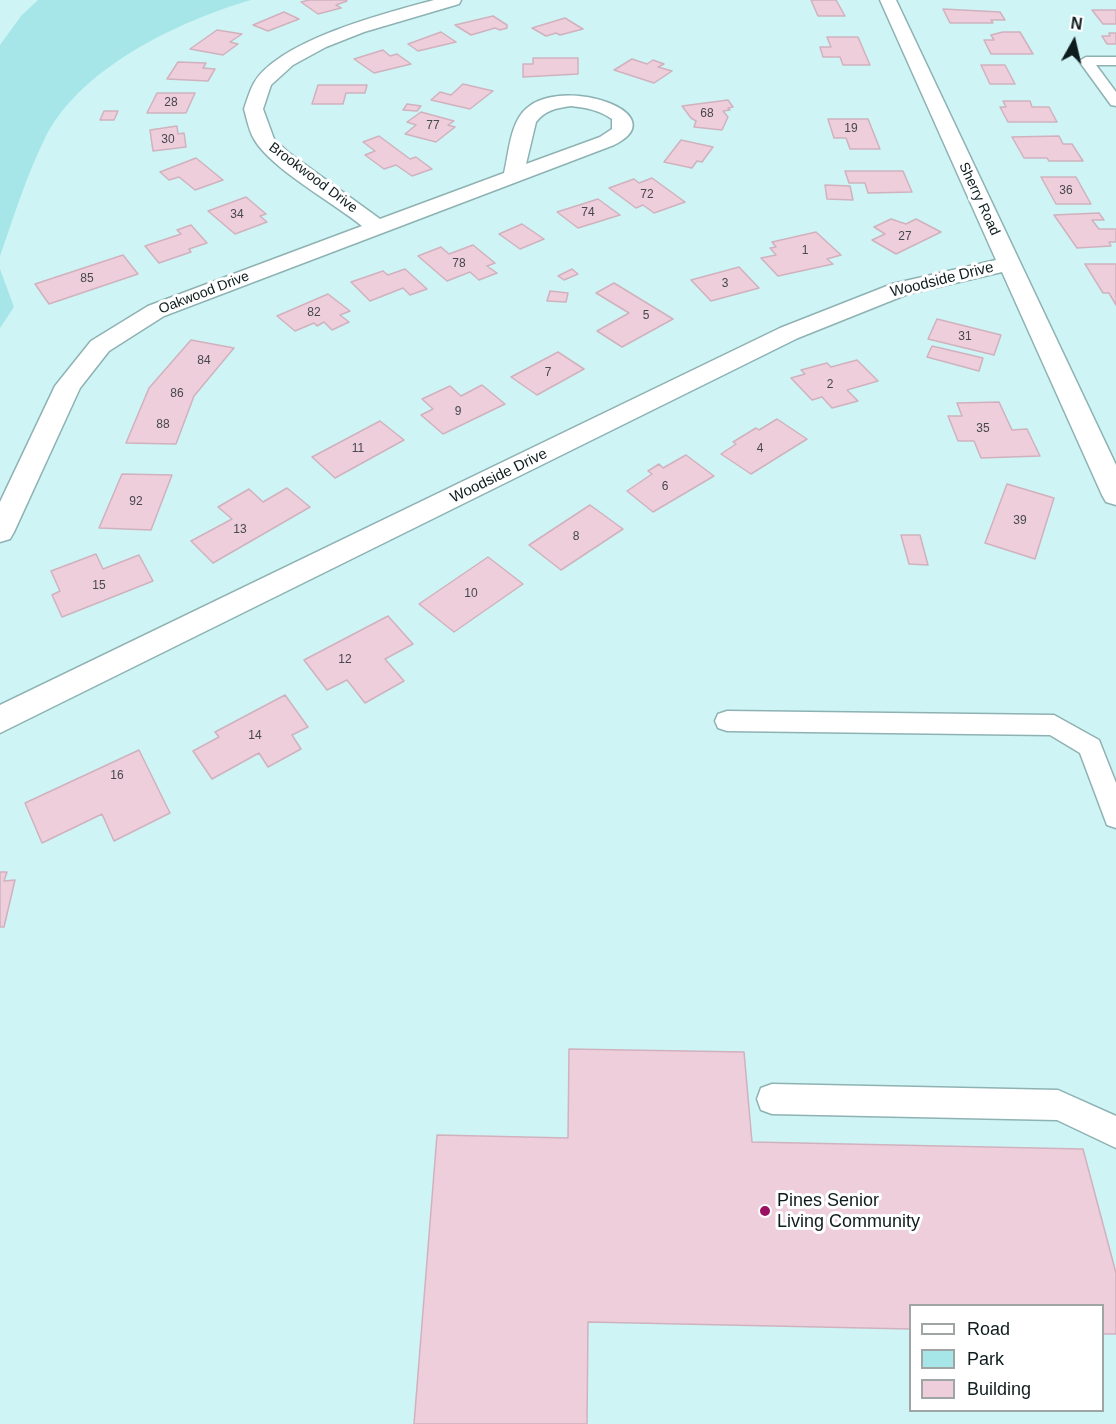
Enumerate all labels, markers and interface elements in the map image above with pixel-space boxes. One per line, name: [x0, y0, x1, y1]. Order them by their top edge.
north arrow: [1044, 12, 1104, 72]
text: N: [1070, 14, 1083, 33]
house number: 28: [164, 96, 178, 110]
house number: 68: [700, 107, 714, 121]
house number: 77: [426, 119, 440, 133]
house number: 19: [844, 122, 858, 136]
house number: 30: [161, 133, 175, 147]
street label: Brookwood Drive: [265, 139, 361, 217]
street label: Sherry Road: [955, 160, 1003, 238]
house number: 36: [1059, 184, 1073, 198]
house number: 72: [640, 188, 654, 202]
house number: 74: [581, 206, 595, 220]
house number: 34: [230, 208, 244, 222]
house number: 27: [898, 230, 912, 244]
house number: 1: [802, 244, 808, 258]
house number: 78: [452, 257, 466, 271]
street label: Woodside Drive: [889, 258, 995, 302]
street label: Oakwood Drive: [156, 268, 252, 318]
house number: 85: [80, 272, 94, 286]
house number: 3: [722, 277, 728, 291]
house number: 82: [307, 306, 321, 320]
house number: 5: [643, 309, 649, 323]
house number: 31: [958, 330, 972, 344]
house number: 84: [197, 354, 211, 368]
house number: 7: [545, 366, 551, 380]
house number: 2: [827, 378, 833, 392]
house number: 86: [170, 387, 184, 401]
house number: 9: [455, 405, 461, 419]
house number: 88: [156, 418, 170, 432]
house number: 35: [976, 422, 990, 436]
house number: 11: [352, 442, 364, 456]
house number: 4: [757, 442, 763, 456]
street label: Woodside Drive: [448, 445, 550, 507]
house number: 6: [662, 480, 668, 494]
house number: 92: [129, 495, 143, 509]
house number: 39: [1013, 514, 1027, 528]
house number: 13: [233, 523, 247, 537]
house number: 8: [573, 530, 579, 544]
house number: 15: [92, 579, 106, 593]
house number: 10: [464, 587, 478, 601]
house number: 12: [338, 653, 352, 667]
house number: 14: [248, 729, 262, 743]
house number: 16: [110, 769, 124, 783]
place label: Pines Senior Living Community: [777, 1190, 920, 1232]
marker: Pines Senior Living Community: [758, 1204, 772, 1218]
legend: [909, 1304, 1104, 1412]
text: Road: [967, 1319, 1010, 1339]
text: Park: [967, 1349, 1004, 1369]
text: Building: [967, 1379, 1031, 1399]

